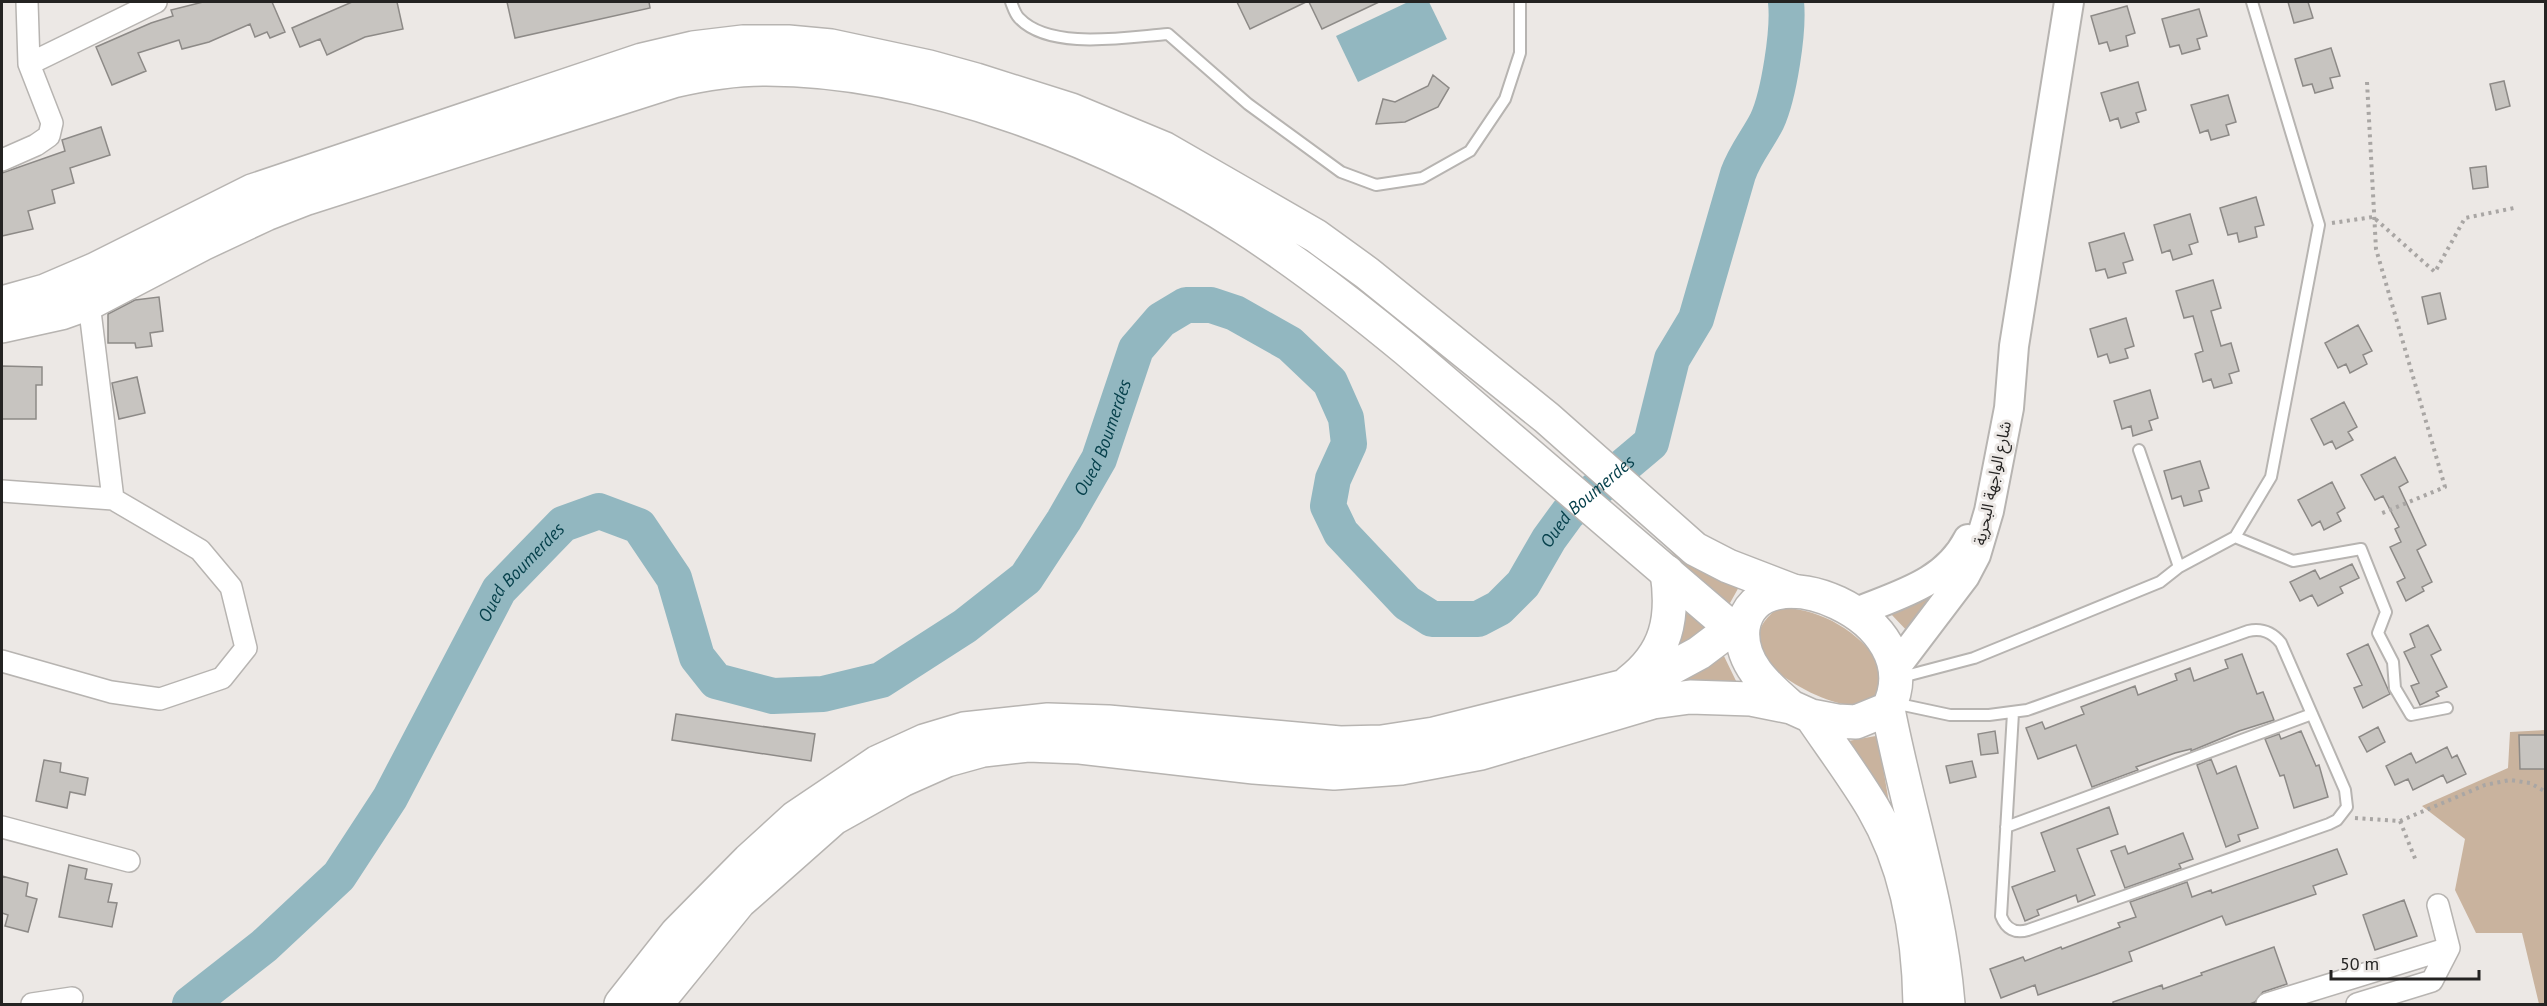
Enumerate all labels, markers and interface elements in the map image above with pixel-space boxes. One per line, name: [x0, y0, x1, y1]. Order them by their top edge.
water label: Oued Boumerdes: [1068, 376, 1136, 500]
street label: شارع الواجهة البحرية: [1969, 419, 2018, 548]
water label: Oued Boumerdes: [1535, 449, 1640, 551]
water label: Oued Boumerdes: [472, 517, 570, 626]
scale bar: [2331, 943, 2480, 981]
text: 50 m: [2340, 952, 2379, 975]

